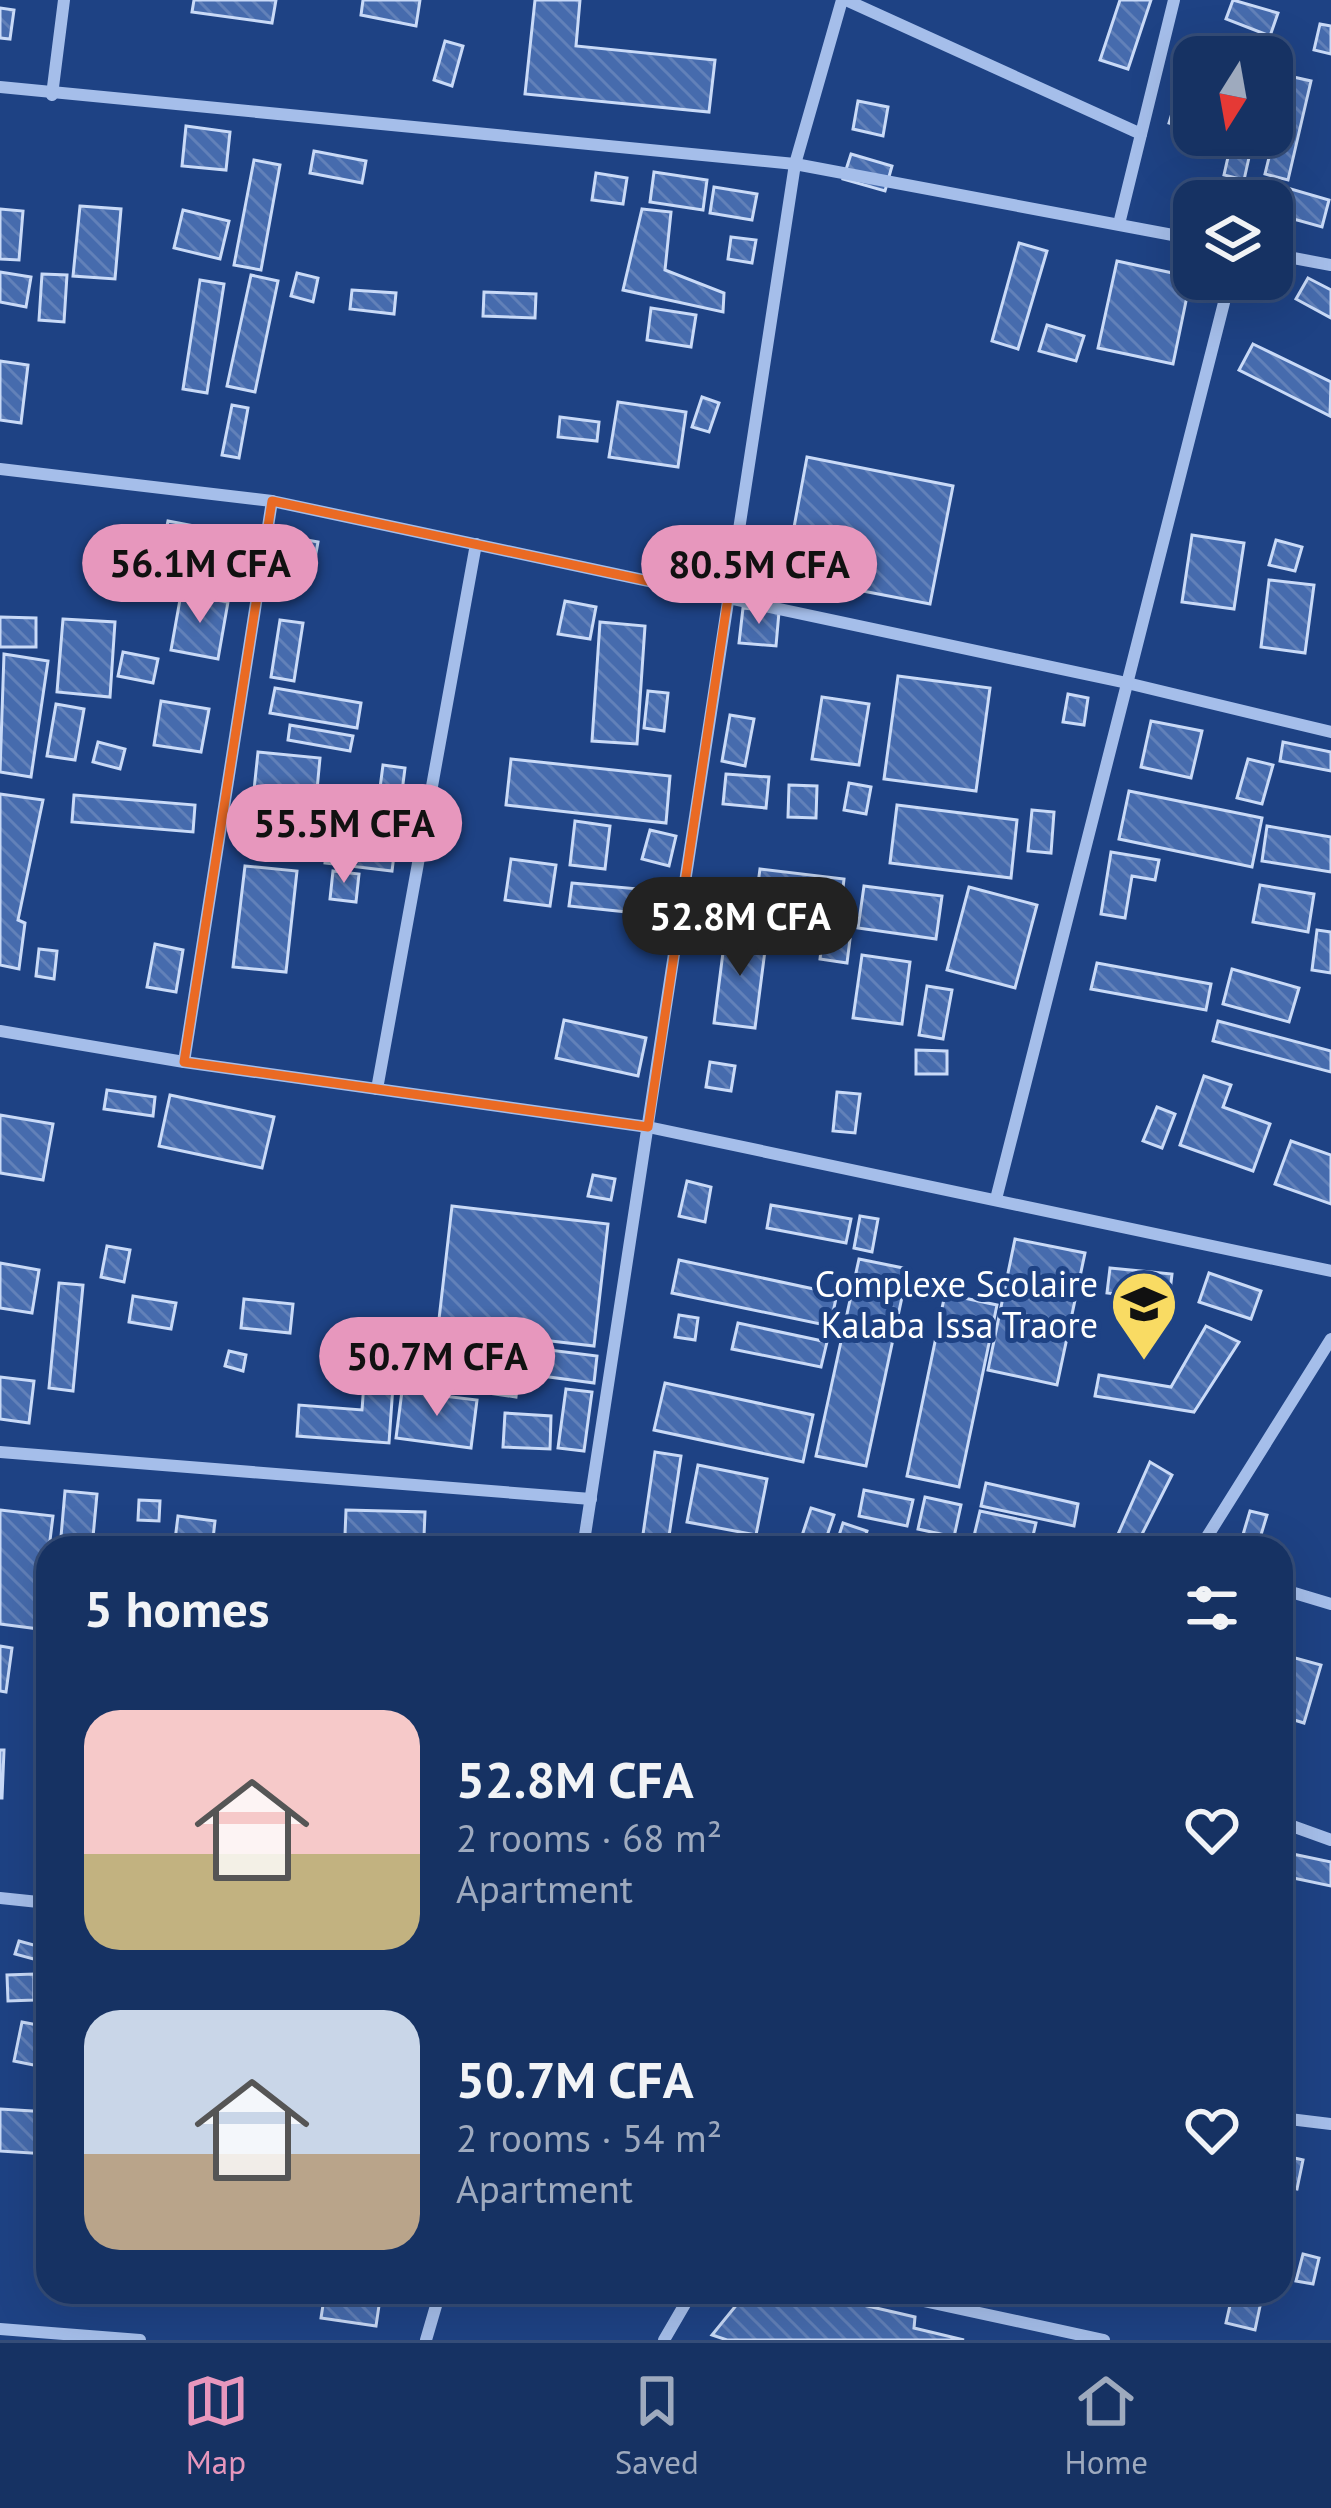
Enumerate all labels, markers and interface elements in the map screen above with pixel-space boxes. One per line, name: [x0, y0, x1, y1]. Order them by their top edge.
north arrow: [1173, 36, 1293, 156]
map controls: [1173, 36, 1293, 300]
button: layers: [1173, 180, 1293, 300]
pin: 56.1M CFA: [63, 524, 337, 626]
pin: 80.5M CFA: [622, 525, 896, 627]
text: 56.1M CFA: [109, 537, 291, 588]
text: 80.5M CFA: [668, 538, 850, 589]
pin: 55.5M CFA: [207, 784, 481, 886]
text: 55.5M CFA: [253, 797, 435, 848]
pin: 52.8M CFA: [603, 877, 877, 979]
text: 52.8M CFA: [649, 890, 831, 941]
place label: Complexe Scolaire Kalaba Issa Traore: [815, 1260, 1098, 1348]
school or university icon: Complexe Scolaire Kalaba Issa Traore: [1109, 1269, 1179, 1363]
pin: 50.7M CFA: [300, 1317, 574, 1419]
text: 50.7M CFA: [346, 1330, 528, 1381]
text: 5 homes: [84, 1575, 270, 1641]
icon: filters: [1179, 1575, 1245, 1641]
text: 52.8M CFA: [456, 1746, 694, 1812]
icon: home: [180, 1758, 324, 1902]
icon: heart: [1179, 1797, 1245, 1863]
text: 2 rooms · 68 m²: [456, 1812, 722, 1863]
text: Apartment: [456, 1863, 633, 1914]
text: 50.7M CFA: [456, 2046, 694, 2112]
icon: home: [180, 2058, 324, 2202]
icon: heart: [1179, 2097, 1245, 2163]
text: 2 rooms · 54 m²: [456, 2112, 722, 2163]
text: Apartment: [456, 2163, 633, 2214]
tab: Map: [183, 2368, 249, 2483]
tab: Saved: [615, 2368, 699, 2483]
tab: Home: [1065, 2368, 1148, 2483]

